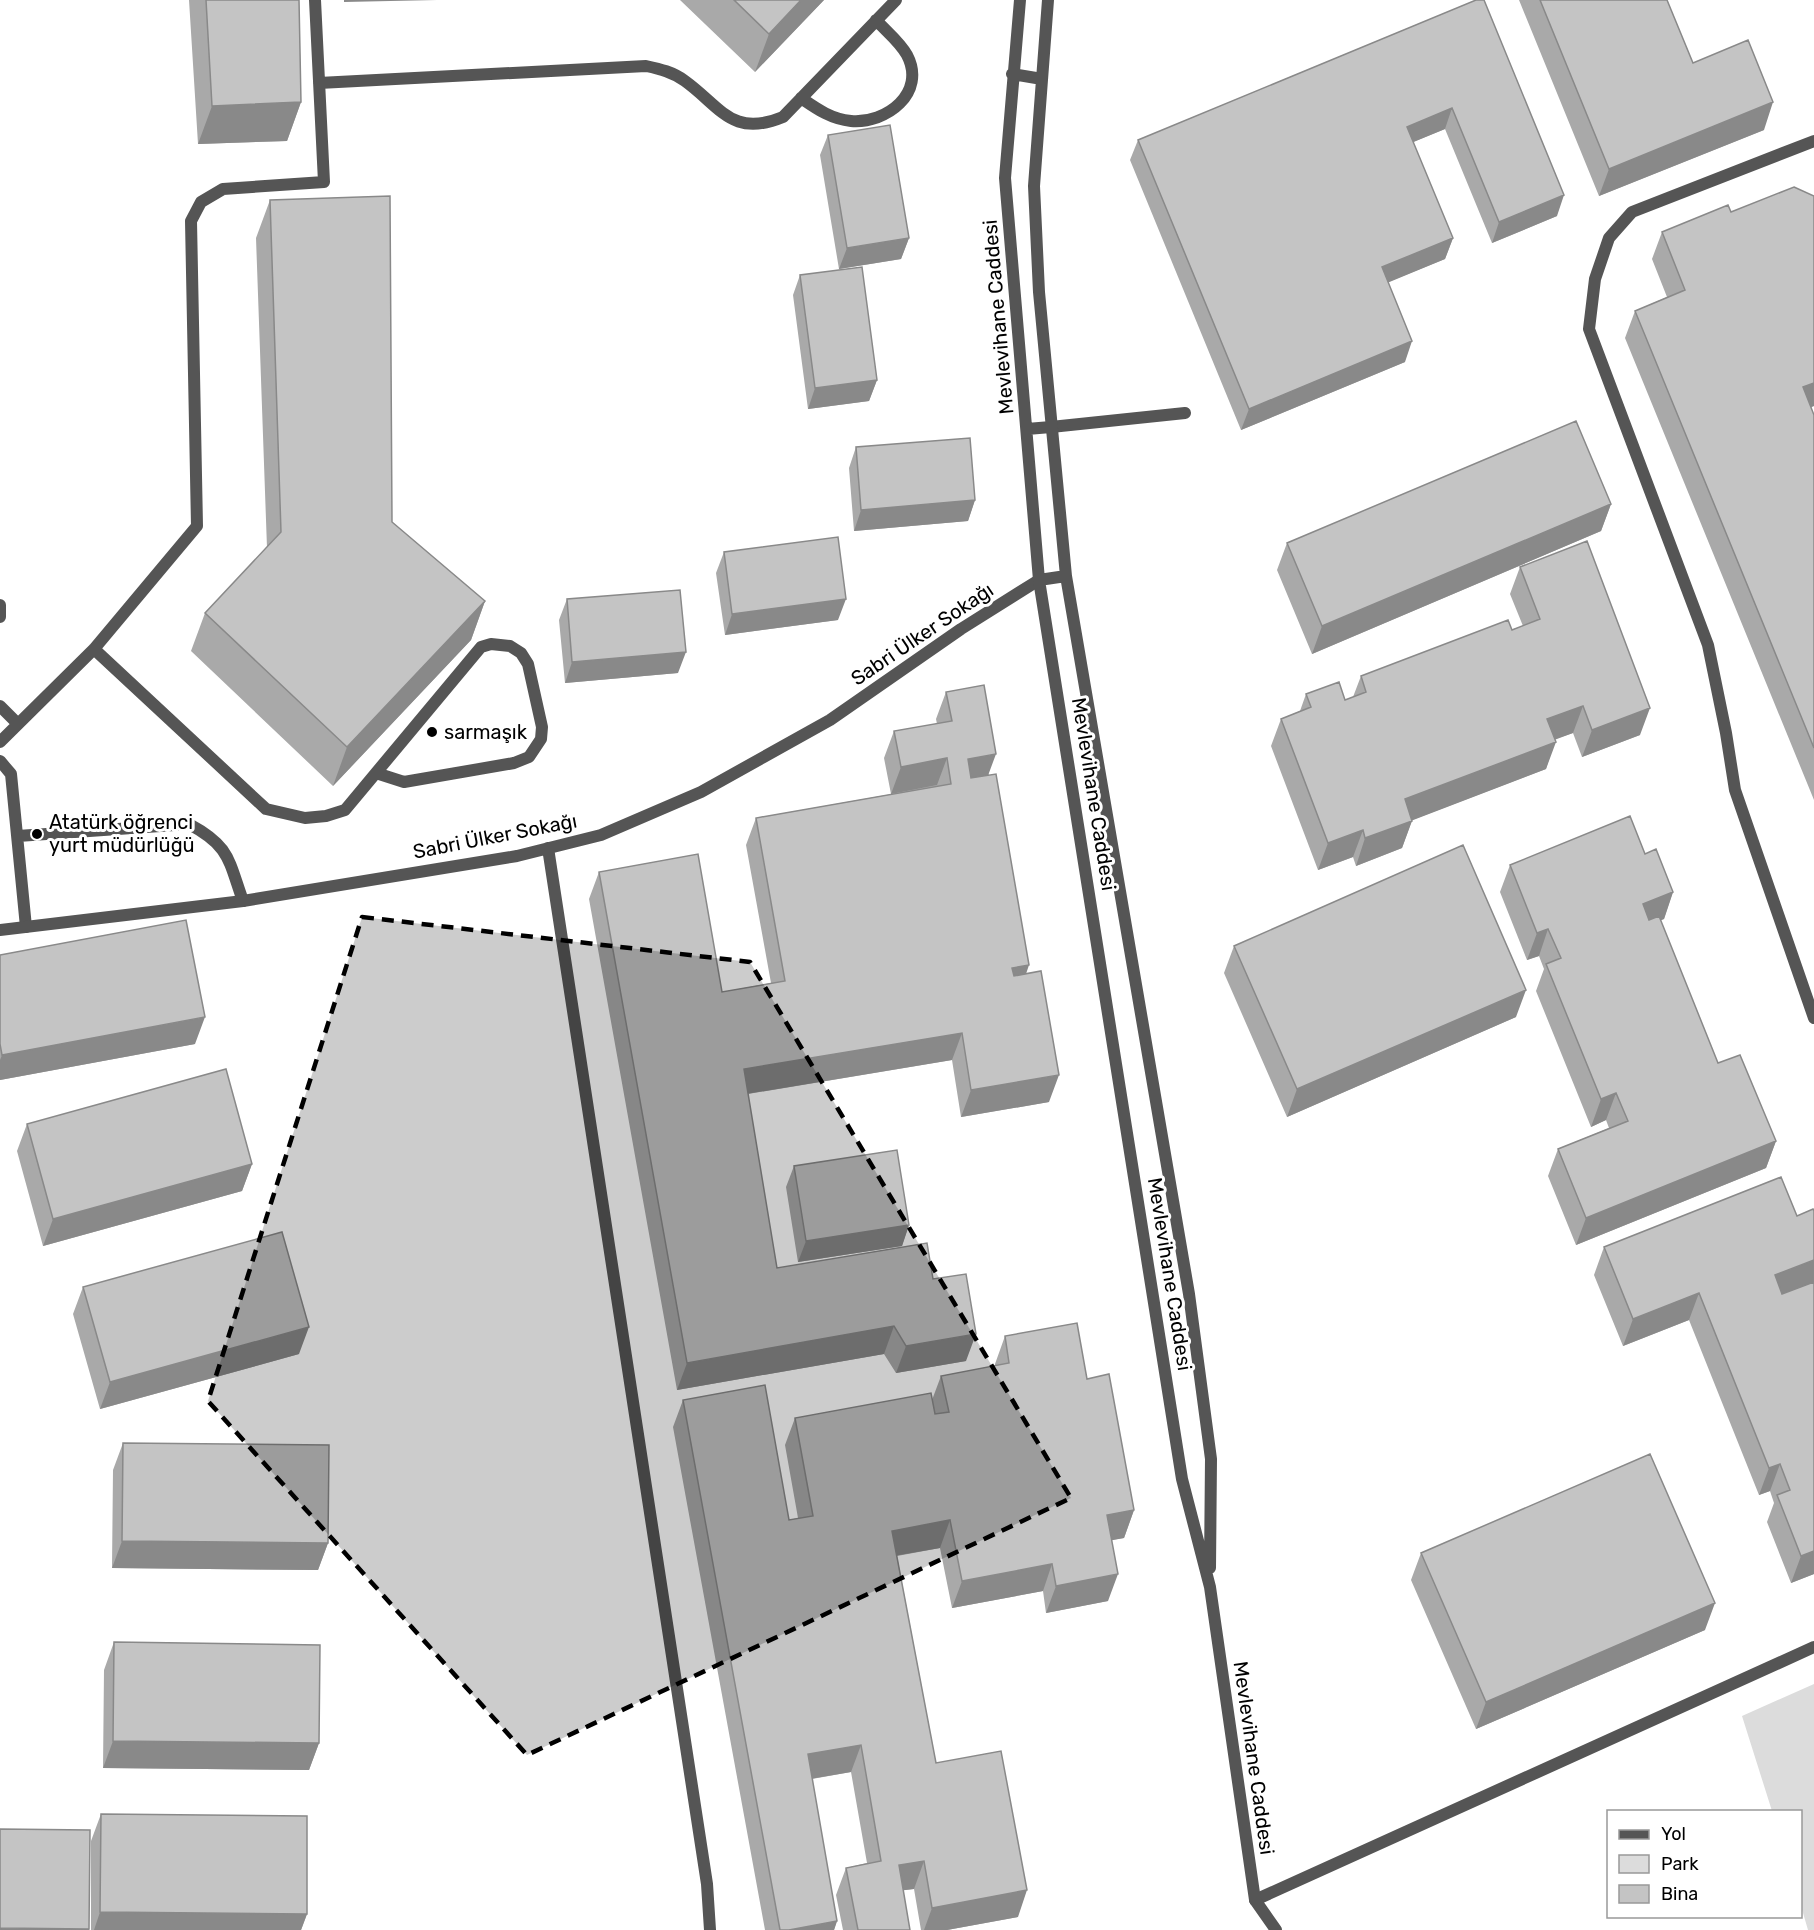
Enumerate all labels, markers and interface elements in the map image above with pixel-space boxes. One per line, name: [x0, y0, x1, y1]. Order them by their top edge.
street label: Mevlevihane Caddesi: [978, 219, 1018, 415]
street label: Sabri Ülker Sokağı: [846, 577, 998, 691]
street label: Mevlevihane Caddesi: [1067, 696, 1121, 892]
place label: sarmaşık: [444, 720, 528, 744]
marker: sarmaşık: [425, 725, 439, 739]
street label: Sabri Ülker Sokağı: [411, 808, 579, 864]
place label: Atatürk öğrenci yurt müdürlüğü: [49, 810, 195, 857]
marker: Atatürk öğrenci yurt müdürlüğü: [30, 827, 44, 841]
street label: Mevlevihane Caddesi: [1143, 1176, 1197, 1372]
street label: Mevlevihane Caddesi: [1229, 1660, 1279, 1856]
legend: [1607, 1810, 1802, 1918]
text: Yol: [1661, 1823, 1686, 1845]
text: Park: [1661, 1853, 1699, 1875]
text: Bina: [1661, 1883, 1698, 1905]

